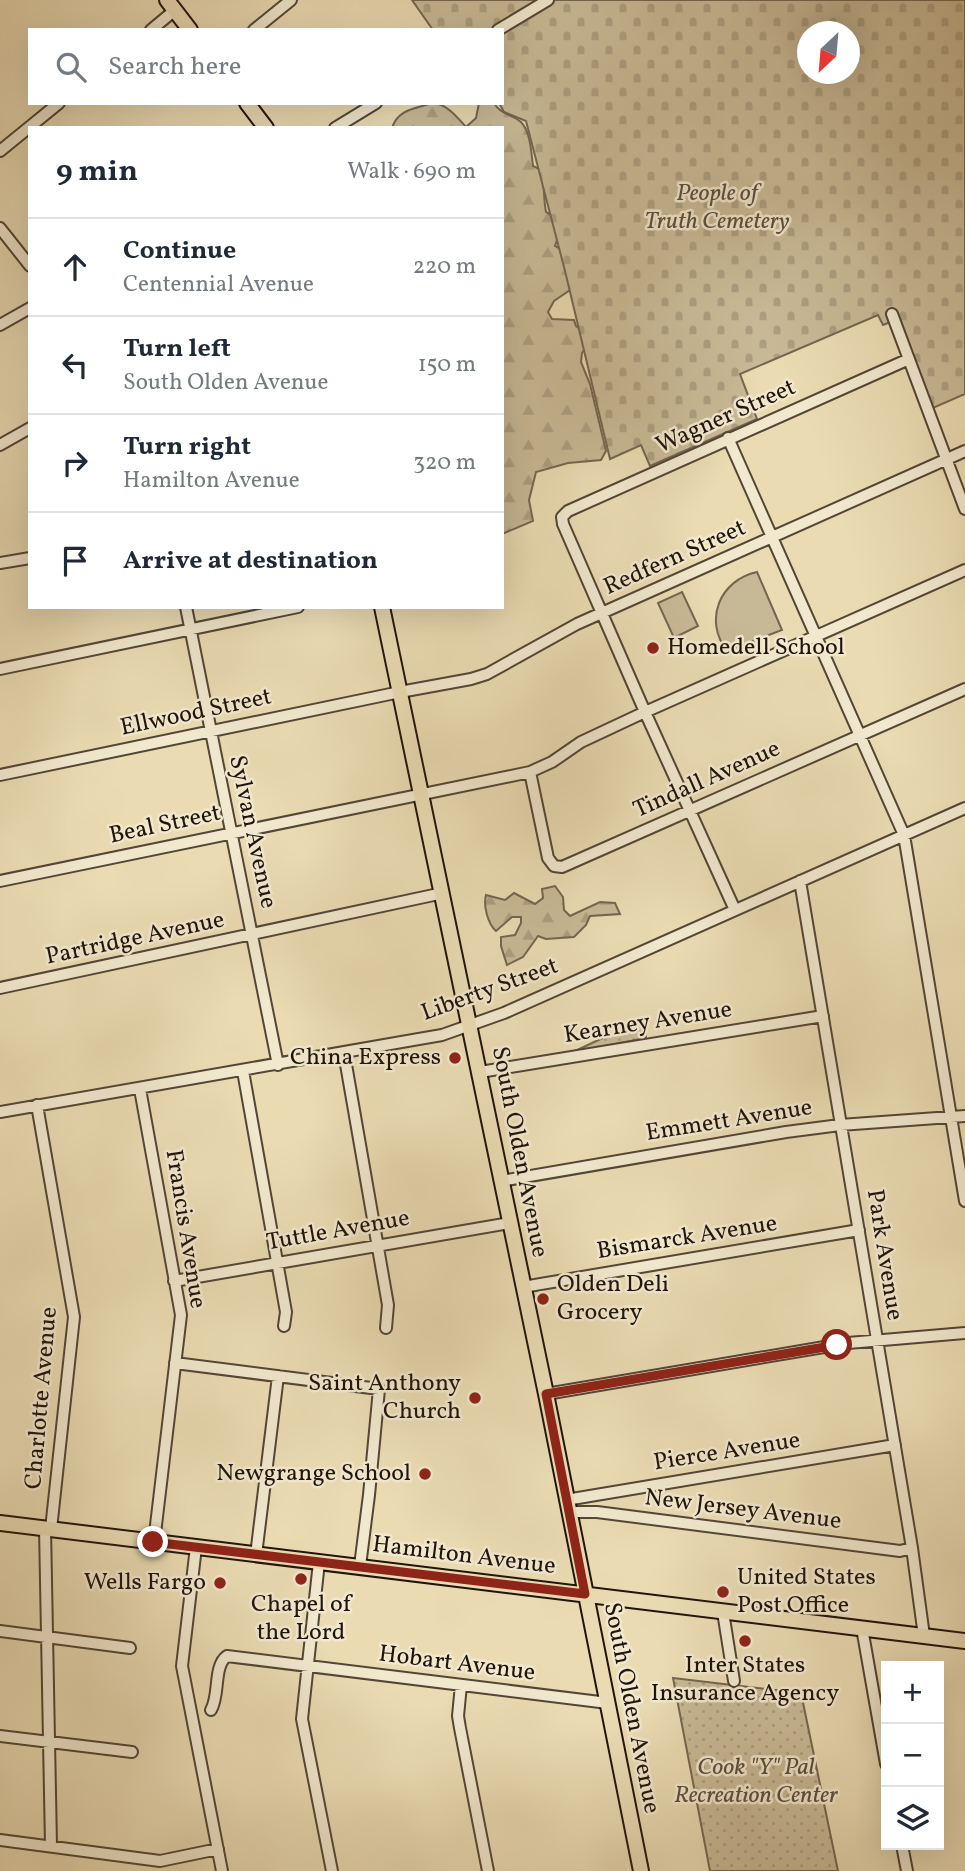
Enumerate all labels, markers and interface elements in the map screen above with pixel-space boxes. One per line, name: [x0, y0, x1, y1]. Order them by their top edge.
north arrow: [797, 21, 860, 84]
search box: [28, 28, 504, 105]
icon: search: [52, 48, 90, 86]
text: Search here: [108, 49, 241, 85]
text: 9 min: [56, 151, 138, 193]
text: Walk · 690 m: [347, 156, 476, 188]
park label: People of Truth Cemetery: [644, 177, 790, 239]
text: Continue: [123, 233, 236, 269]
icon: ahead: [56, 248, 94, 286]
text: 220 m: [413, 251, 476, 283]
text: Centennial Avenue: [123, 269, 314, 301]
text: Turn left: [123, 331, 231, 367]
icon: left: [56, 346, 94, 384]
text: 150 m: [418, 349, 476, 381]
text: South Olden Avenue: [123, 367, 328, 399]
street label: Wagner Street: [651, 371, 801, 463]
text: Turn right: [123, 429, 251, 465]
icon: right: [56, 444, 94, 482]
text: 320 m: [413, 447, 476, 479]
text: Hamilton Avenue: [123, 465, 300, 497]
street label: Redfern Street: [598, 511, 752, 605]
icon: arrive: [56, 542, 94, 580]
text: Arrive at destination: [123, 543, 378, 579]
place label: Homedell School: [667, 631, 845, 665]
marker: Homedell School: [645, 640, 661, 656]
street label: Ellwood Street: [117, 680, 275, 746]
street label: Tindall Avenue: [628, 732, 786, 828]
street label: Sylvan Avenue: [219, 752, 285, 912]
street label: Beal Street: [106, 797, 224, 853]
street label: Partridge Avenue: [42, 903, 228, 975]
street label: Liberty Street: [417, 949, 563, 1031]
street label: Kearney Avenue: [562, 993, 734, 1053]
place label: China Express: [290, 1041, 441, 1075]
street label: South Olden Avenue: [482, 1044, 556, 1260]
marker: China Express: [447, 1050, 463, 1066]
street label: Emmett Avenue: [643, 1091, 815, 1151]
street label: Francis Avenue: [156, 1147, 214, 1311]
street label: Park Avenue: [857, 1187, 911, 1323]
street label: Tuttle Avenue: [264, 1202, 412, 1260]
street label: Bismarck Avenue: [594, 1207, 780, 1269]
place label: Olden Deli Grocery: [557, 1268, 669, 1330]
marker: Olden Deli Grocery: [535, 1291, 551, 1307]
street label: Charlotte Avenue: [17, 1305, 67, 1491]
route start: [821, 1329, 852, 1360]
place label: Saint Anthony Church: [308, 1367, 461, 1429]
marker: Saint Anthony Church: [467, 1390, 483, 1406]
street label: Pierce Avenue: [651, 1424, 803, 1480]
place label: Newgrange School: [216, 1457, 411, 1491]
marker: Newgrange School: [417, 1466, 433, 1482]
street label: New Jersey Avenue: [643, 1481, 843, 1539]
route end: [137, 1526, 168, 1557]
street label: Hamilton Avenue: [370, 1528, 558, 1584]
place label: United States Post Office: [737, 1561, 876, 1623]
place label: Wells Fargo: [84, 1566, 206, 1600]
marker: Chapel of the Lord: [293, 1571, 309, 1587]
marker: Wells Fargo: [212, 1575, 228, 1591]
marker: United States Post Office: [715, 1584, 731, 1600]
place label: Chapel of the Lord: [251, 1588, 354, 1650]
street label: South Olden Avenue: [594, 1600, 668, 1816]
marker: Inter States Insurance Agency: [737, 1633, 753, 1649]
street label: Hobart Avenue: [377, 1638, 537, 1690]
place label: Inter States Insurance Agency: [651, 1649, 839, 1711]
map controls: [881, 1661, 944, 1850]
button: +: [881, 1661, 944, 1724]
button: −: [881, 1724, 944, 1787]
park label: Cook "Y" Pal Recreation Center: [674, 1751, 839, 1813]
button: layers: [881, 1787, 944, 1850]

